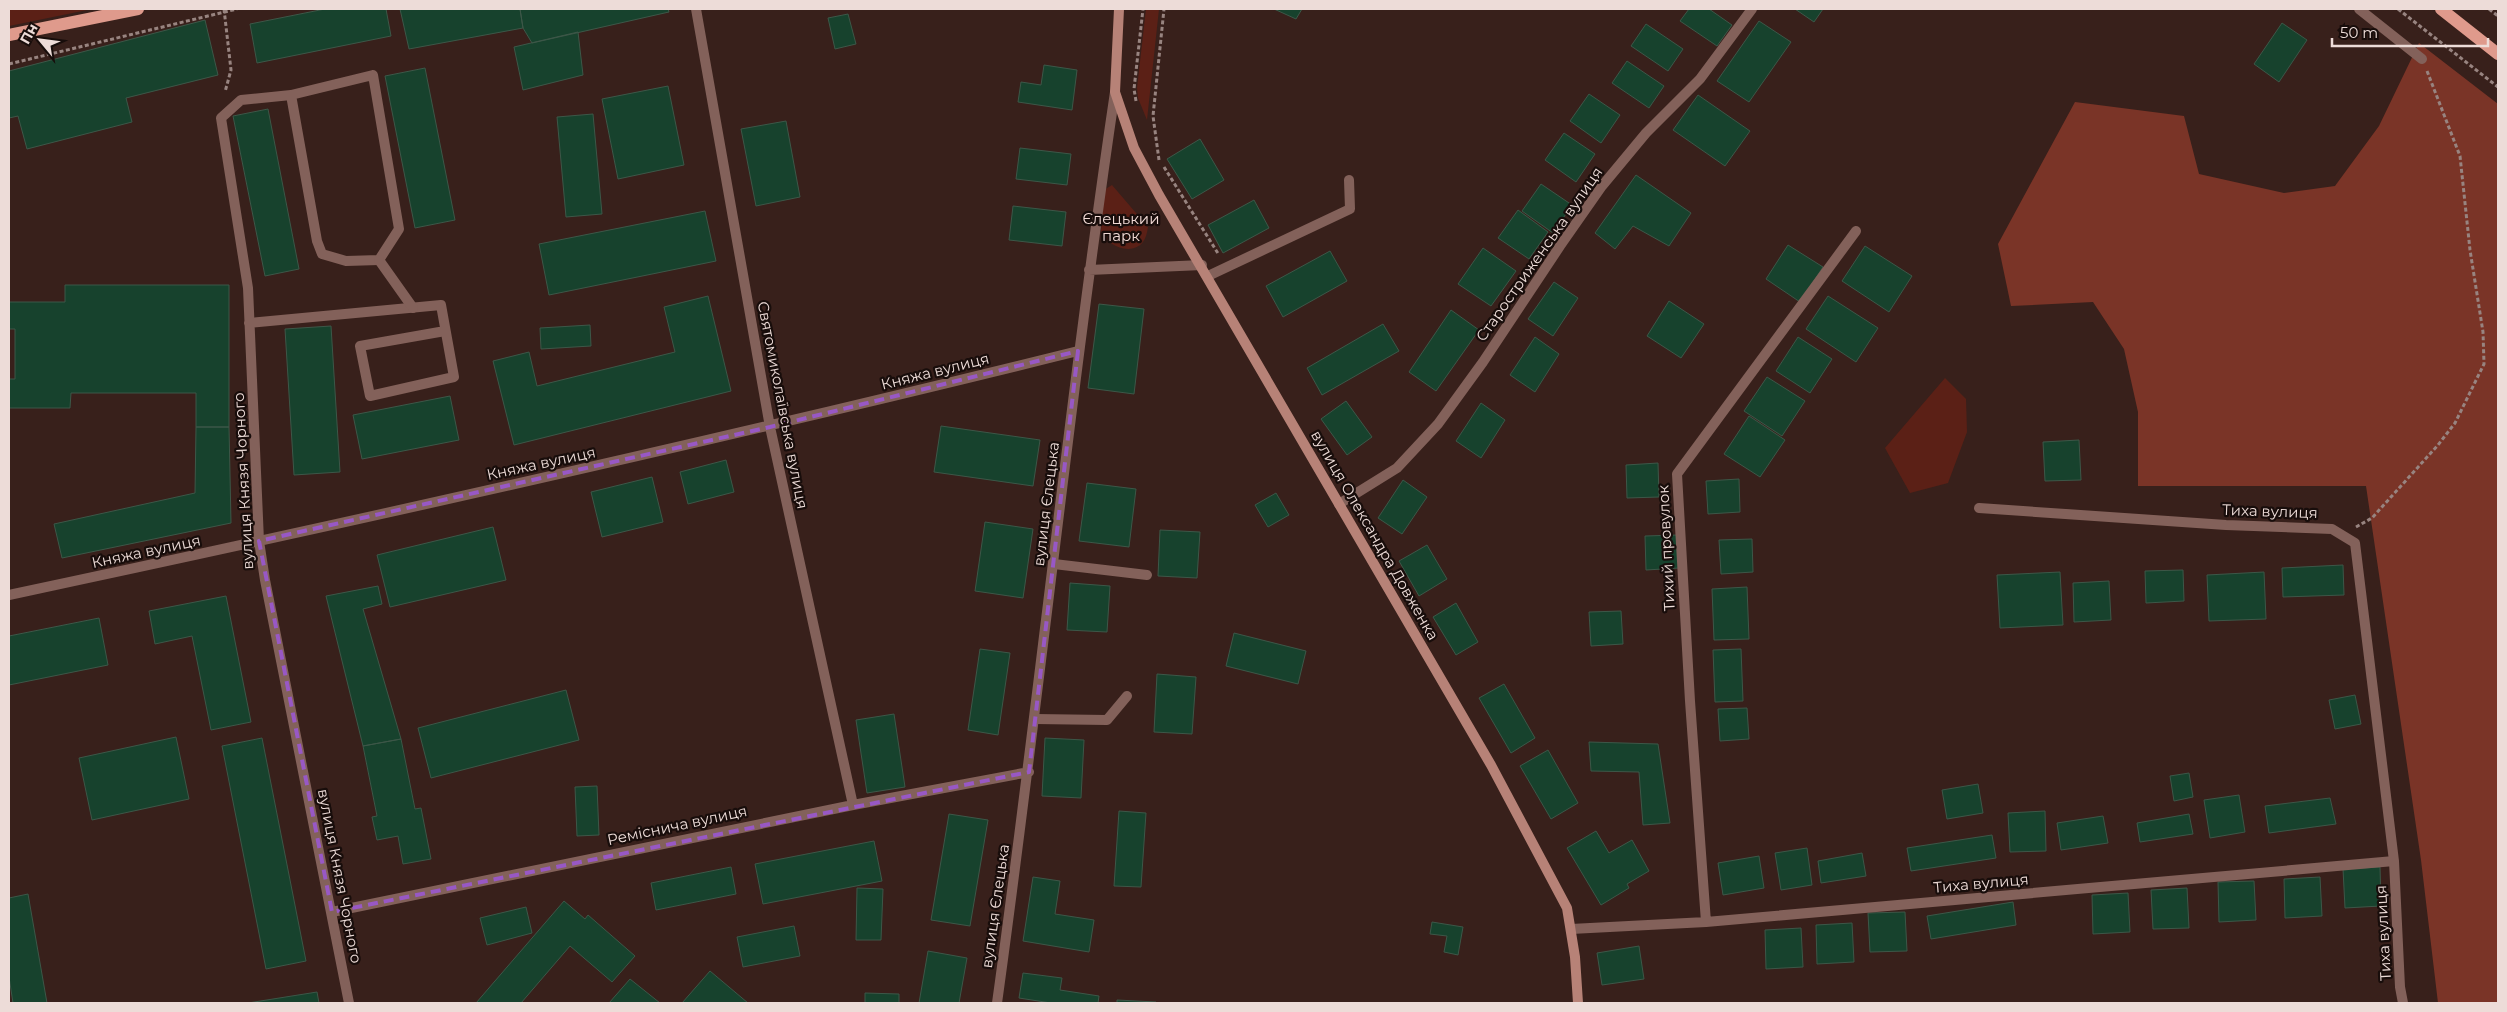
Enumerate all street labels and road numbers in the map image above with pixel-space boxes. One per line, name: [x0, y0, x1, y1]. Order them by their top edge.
street label: Старостриженська вулиця: [1472, 163, 1606, 345]
street label: Святомиколаївська вулиця: [754, 300, 812, 510]
street label: Княжа вулиця: [879, 348, 991, 394]
street label: вулиця Князя Чорного: [229, 392, 257, 570]
street label: вулиця Олександра Довженка: [1307, 427, 1443, 643]
street label: вулиця Єлецька: [1029, 441, 1063, 567]
street label: Княжа вулиця: [485, 442, 597, 484]
street label: Тихий провулок: [1653, 484, 1679, 612]
street label: Тиха вулиця: [2222, 500, 2318, 522]
street label: Княжа вулиця: [90, 530, 202, 572]
street label: вулиця Князя Чорного: [314, 787, 366, 965]
street label: Реміснича вулиця: [605, 801, 749, 849]
street label: вулиця Єлецька: [977, 843, 1013, 969]
street label: Тиха вулиця: [1933, 869, 2029, 897]
street label: Тиха вулиця: [2371, 885, 2395, 981]

